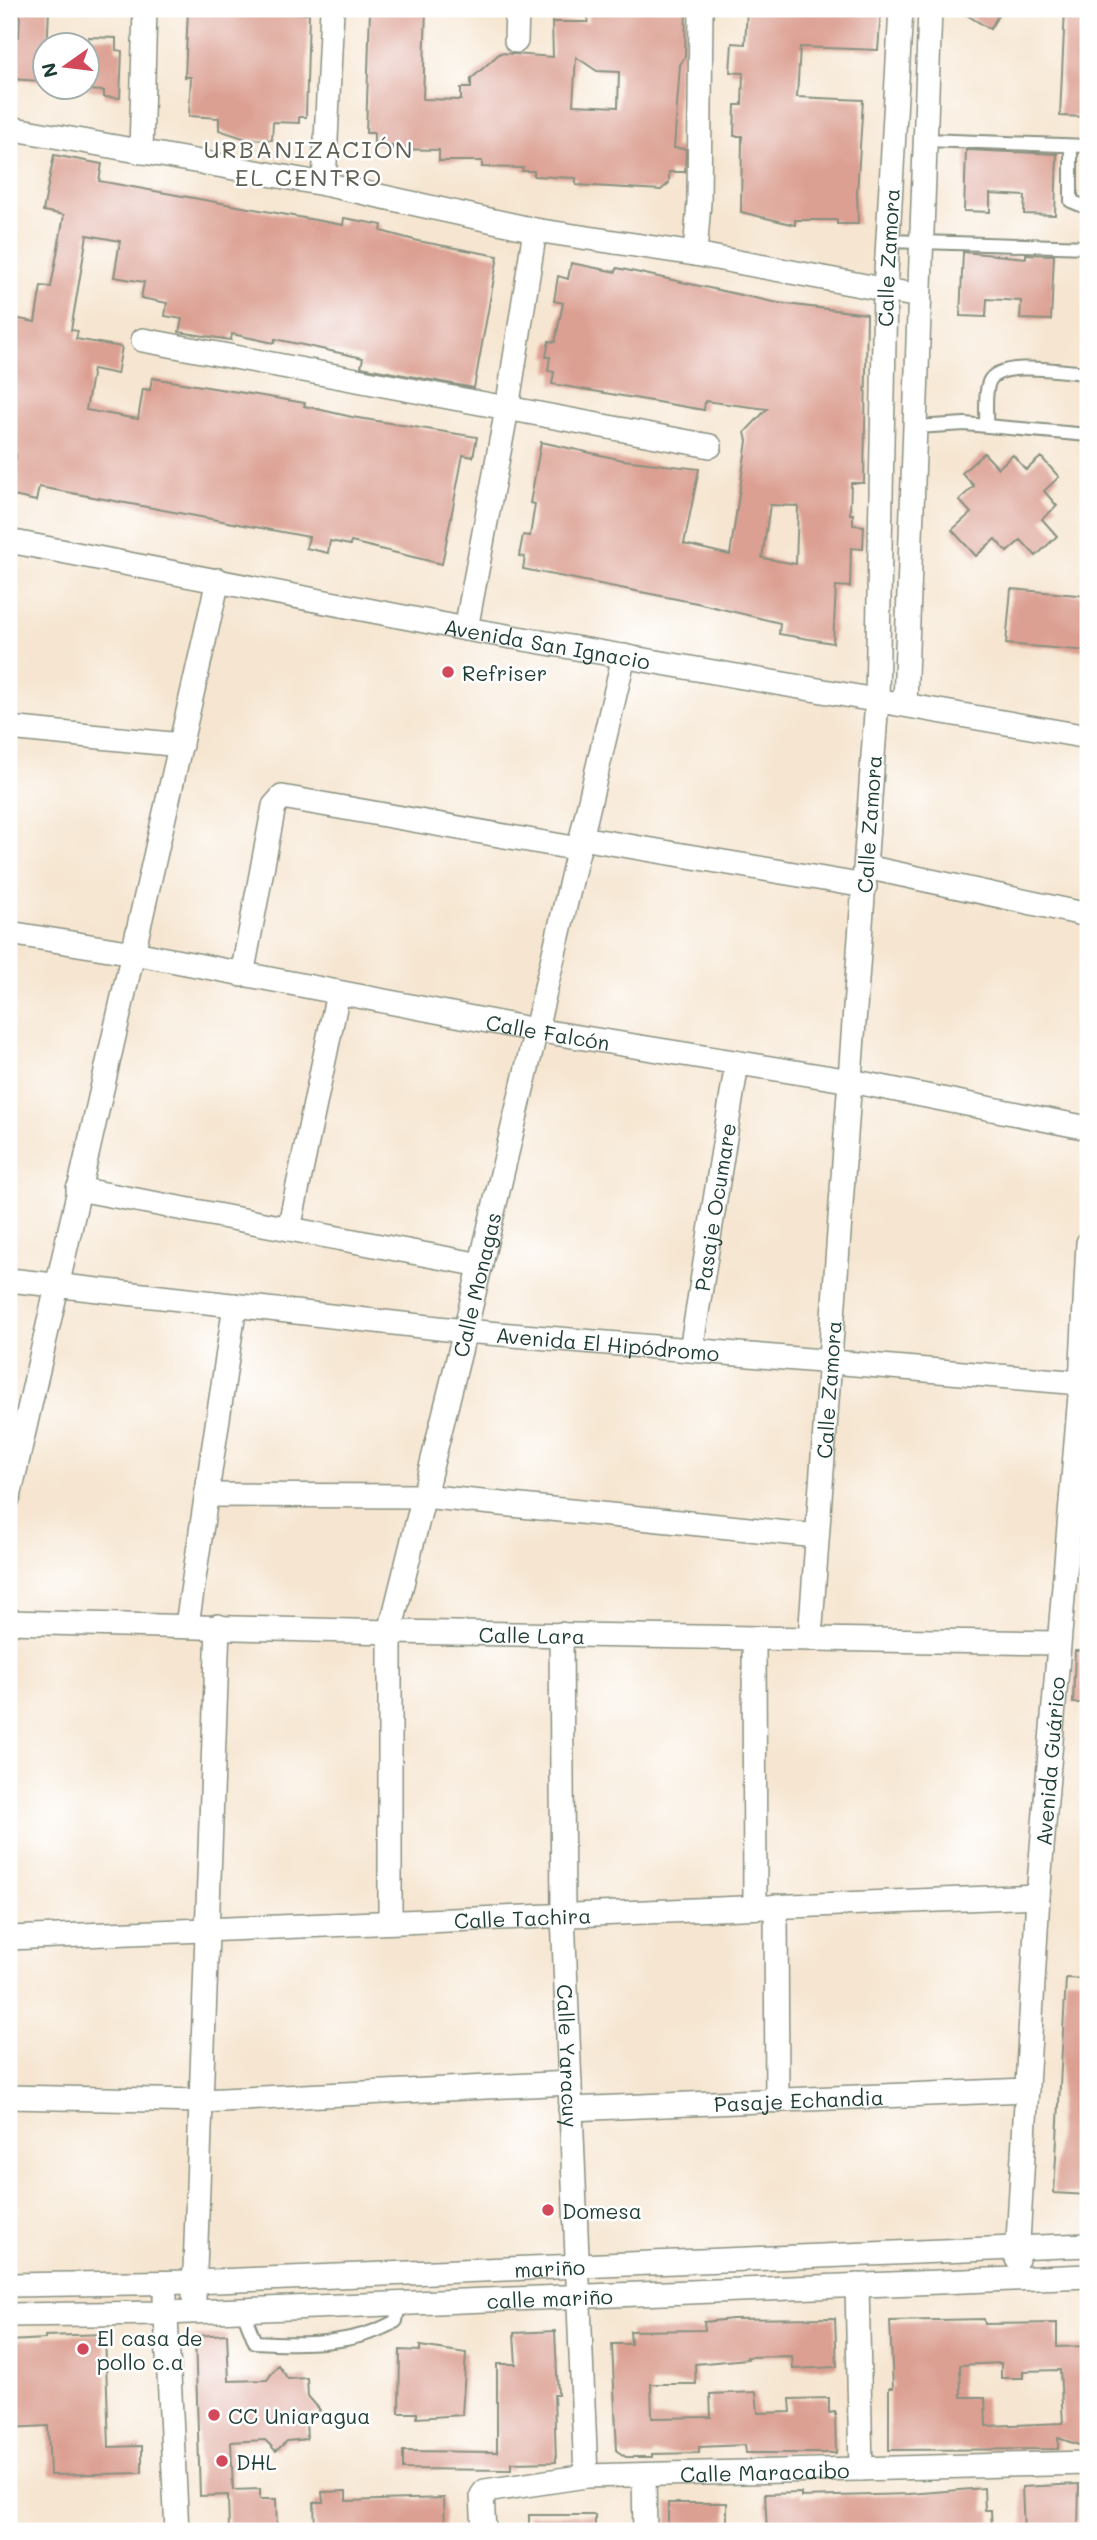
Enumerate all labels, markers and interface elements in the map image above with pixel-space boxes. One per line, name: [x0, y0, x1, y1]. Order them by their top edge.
north arrow: [32, 32, 102, 102]
text: N: [35, 60, 63, 80]
district label: URBANIZACIÓN EL CENTRO: [204, 133, 414, 192]
street label: Calle Zamora: [871, 188, 904, 327]
street label: Avenida San Ignacio: [442, 612, 652, 674]
place label: Refriser: [462, 659, 547, 686]
marker: Refriser: [440, 664, 456, 680]
street label: Calle Zamora: [850, 754, 887, 894]
street label: Calle Falcón: [484, 1007, 612, 1055]
street label: Pasaje Ocumare: [687, 1121, 741, 1293]
street label: Calle Monagas: [446, 1209, 506, 1360]
street label: Avenida El Hipódromo: [495, 1320, 720, 1366]
street label: Calle Zamora: [809, 1320, 846, 1460]
street label: Calle Lara: [479, 1620, 585, 1649]
street label: Avenida Guárico: [1029, 1675, 1070, 1847]
street label: Calle Tachira: [453, 1901, 592, 1933]
street label: Calle Yaracuy: [552, 1984, 585, 2128]
street label: Pasaje Echandia: [713, 2082, 884, 2117]
place label: Domesa: [562, 2197, 642, 2224]
marker: Domesa: [540, 2202, 556, 2218]
street label: mariño: [514, 2252, 586, 2282]
street label: calle mariño: [486, 2282, 614, 2314]
place label: El casa de pollo c.a: [97, 2324, 203, 2375]
marker: El casa de pollo c.a: [75, 2341, 91, 2357]
place label: CC Uniaragua: [228, 2402, 370, 2429]
marker: CC Uniaragua: [206, 2407, 222, 2423]
place label: DHL: [236, 2448, 276, 2475]
marker: DHL: [214, 2453, 230, 2469]
street label: Calle Maracaibo: [680, 2456, 850, 2487]

